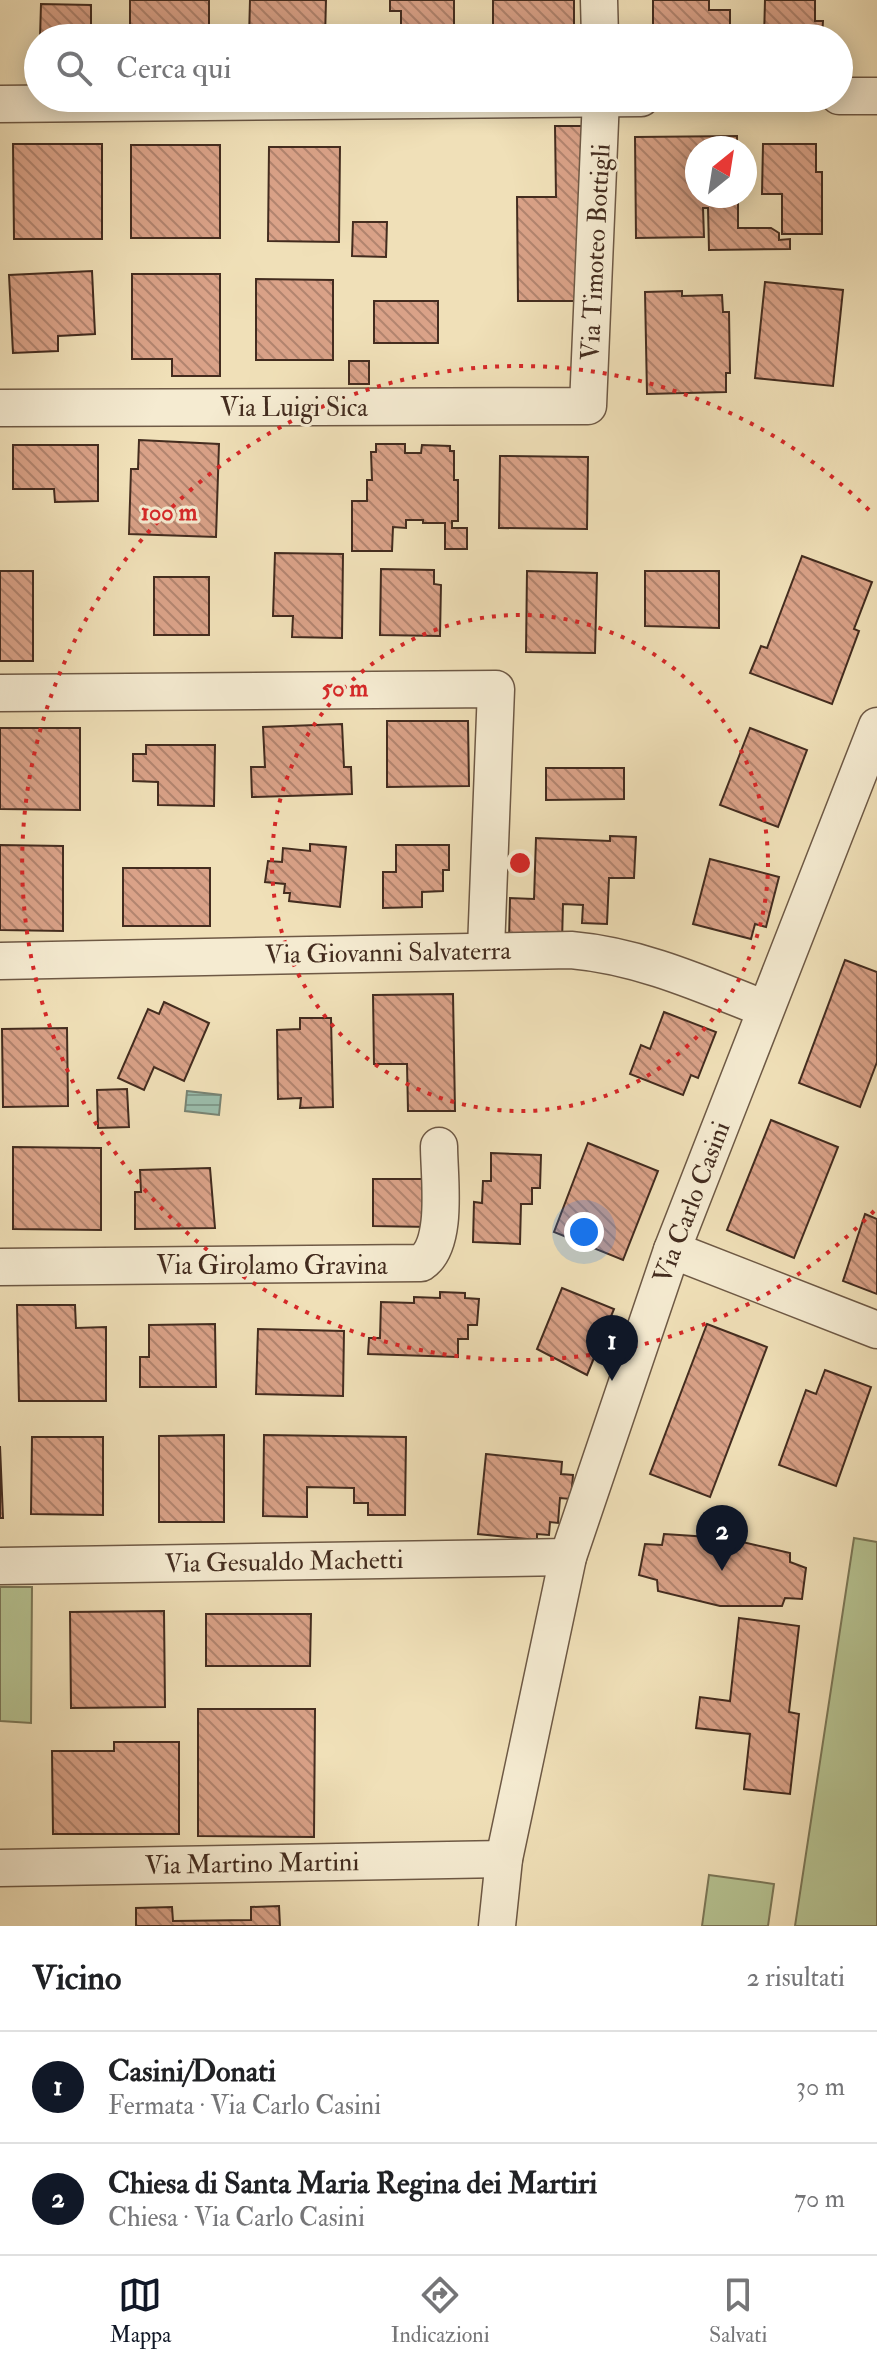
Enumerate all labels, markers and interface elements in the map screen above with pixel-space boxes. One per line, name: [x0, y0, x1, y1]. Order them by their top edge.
search box: [24, 24, 853, 112]
icon: search: [52, 46, 96, 90]
text: Cerca qui: [116, 50, 232, 87]
north arrow: [685, 136, 757, 208]
street label: Via Timoteo Bottigli: [574, 143, 618, 361]
street label: Via Luigi Sica: [220, 392, 368, 424]
text: 100 m: [141, 497, 198, 528]
text: 50 m: [322, 673, 369, 704]
centre of rings: [506, 849, 534, 877]
street label: Via Giovanni Salvaterra: [265, 935, 512, 971]
street label: Via Carlo Casini: [646, 1117, 738, 1288]
your location: [564, 1212, 604, 1252]
street label: Via Girolamo Gravina: [156, 1250, 388, 1282]
pin: 1: [586, 1315, 638, 1381]
pin: 2: [696, 1505, 748, 1571]
street label: Via Gesualdo Machetti: [164, 1544, 404, 1580]
street label: Via Martino Martini: [145, 1846, 360, 1882]
text: Vicino: [32, 1957, 121, 2000]
text: 2 risultati: [746, 1962, 845, 1994]
text: Casini/Donati: [108, 2053, 276, 2090]
text: 1: [53, 2071, 63, 2103]
text: 30 m: [796, 2071, 845, 2103]
text: Fermata · Via Carlo Casini: [108, 2090, 381, 2122]
text: Chiesa di Santa Maria Regina dei Martiri: [108, 2165, 597, 2202]
text: 2: [51, 2183, 65, 2215]
text: 70 m: [794, 2183, 845, 2215]
text: Chiesa · Via Carlo Casini: [108, 2202, 365, 2234]
tab: Mappa: [110, 2273, 171, 2349]
tab: Indicazioni: [391, 2273, 490, 2349]
tab: Salvati: [709, 2273, 767, 2349]

